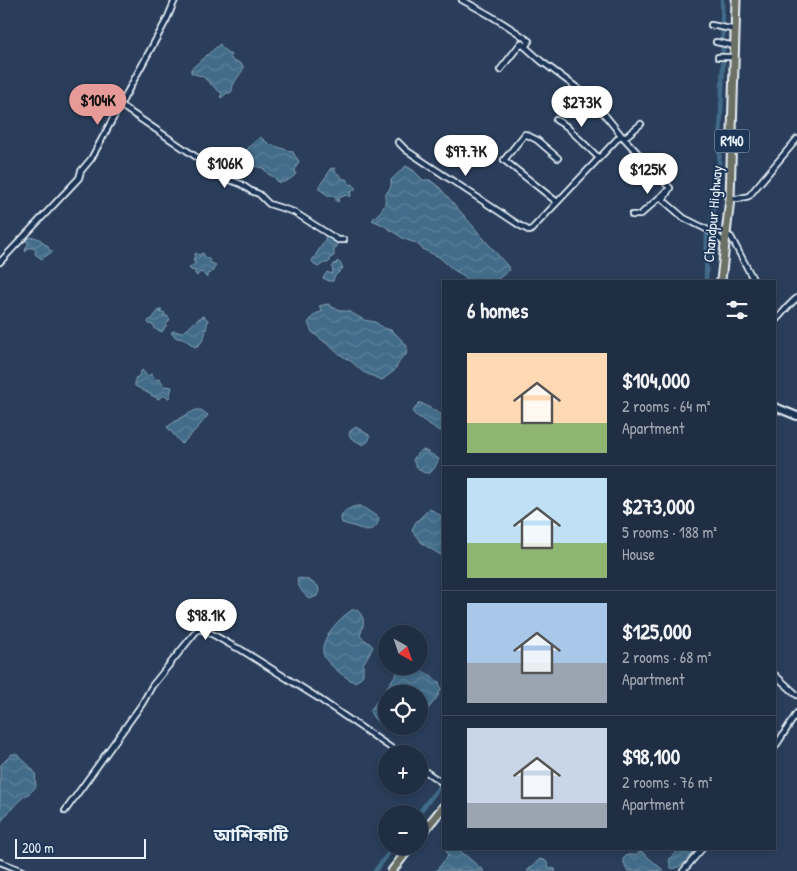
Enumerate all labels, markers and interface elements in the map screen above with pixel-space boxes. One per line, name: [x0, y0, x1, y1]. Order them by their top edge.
pin: $104K: [63, 84, 133, 126]
pin: $273K: [547, 86, 617, 128]
text: $104K: [80, 89, 116, 111]
text: $273K: [562, 91, 602, 113]
road number: R140: [714, 130, 750, 152]
pin: $97.7K: [425, 134, 507, 177]
text: $97.7K: [445, 140, 487, 162]
pin: $106K: [190, 146, 260, 189]
text: $106K: [207, 152, 243, 174]
pin: $125K: [613, 152, 683, 195]
text: $125K: [630, 158, 666, 180]
street label: Chandpur Highway: [698, 165, 727, 263]
text: 6 homes: [467, 296, 528, 325]
icon: filters: [723, 296, 751, 324]
text: $104,000: [622, 366, 690, 395]
icon: home: [507, 373, 567, 433]
text: 2 rooms · 64 m²: [622, 395, 710, 417]
text: Apartment: [622, 417, 685, 439]
text: $273,000: [622, 492, 695, 521]
icon: home: [507, 498, 567, 558]
text: 5 rooms · 188 m²: [622, 521, 717, 543]
text: House: [622, 543, 655, 565]
pin: $98.1K: [165, 598, 247, 641]
text: $98.1K: [187, 604, 225, 626]
text: $125,000: [622, 617, 691, 646]
icon: home: [507, 623, 567, 683]
north arrow: [378, 625, 428, 675]
map controls: [378, 625, 428, 855]
text: 2 rooms · 68 m²: [622, 646, 711, 668]
text: Apartment: [622, 668, 685, 690]
button: locate: [378, 685, 428, 735]
text: $98,100: [622, 742, 680, 771]
button: +: [378, 745, 428, 795]
icon: home: [507, 748, 567, 808]
text: 2 rooms · 76 m²: [622, 771, 712, 793]
text: Apartment: [622, 793, 685, 815]
button: −: [378, 805, 428, 855]
district label: আশিকাটি: [213, 822, 289, 847]
scale bar: [15, 836, 146, 859]
text: 200 m: [22, 838, 54, 857]

